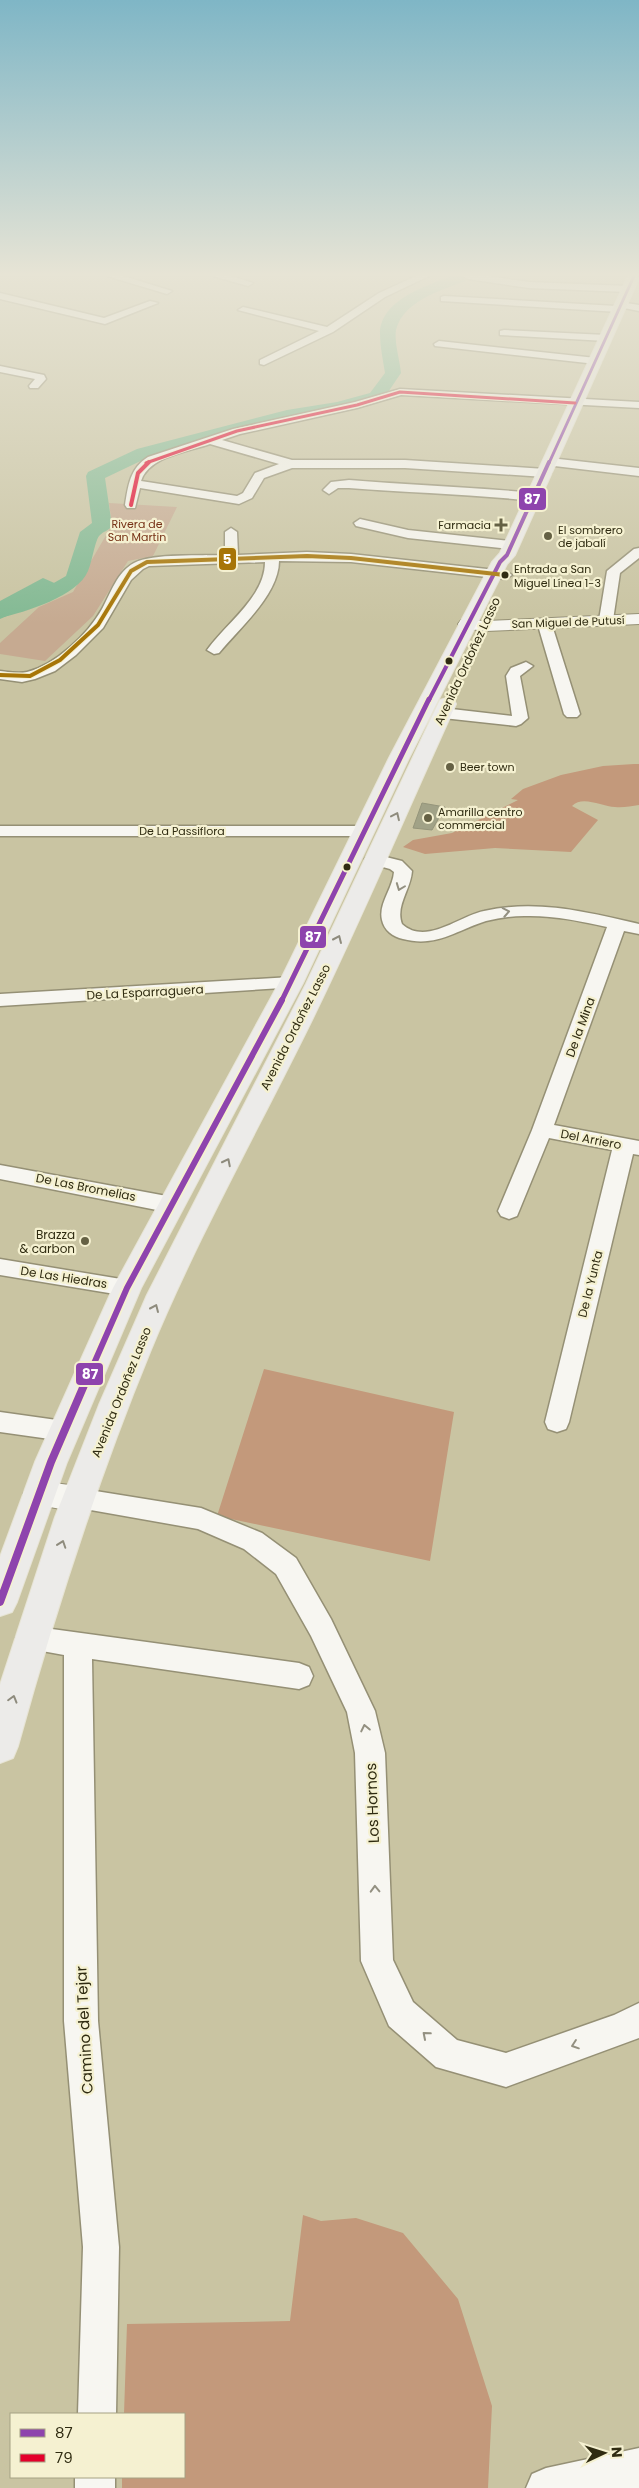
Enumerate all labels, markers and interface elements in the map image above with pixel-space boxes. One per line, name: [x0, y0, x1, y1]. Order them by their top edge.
line badge: 87: [518, 487, 547, 511]
text: 87: [524, 489, 541, 509]
park label: Rivera de San Martin: [108, 516, 166, 545]
place label: Farmacia: [438, 517, 491, 533]
marker: Farmacia: [495, 519, 507, 531]
place label: El sombrero de jabalí: [558, 522, 623, 551]
marker: El sombrero de jabalí: [542, 530, 554, 542]
line badge: 5: [218, 547, 237, 571]
text: 5: [222, 549, 232, 569]
place label: Entrada a San Miguel Línea 1-3: [514, 561, 601, 591]
marker: Entrada a San Miguel Línea 1-3: [500, 570, 510, 580]
street label: Avenida Ordoñez Lasso: [430, 594, 504, 728]
street label: San Miguel de Putusí: [511, 612, 625, 632]
unlabelled marker: [444, 656, 454, 666]
place label: Beer town: [460, 759, 515, 775]
marker: Beer town: [444, 761, 456, 773]
place label: Amarilla centro commercial: [438, 804, 522, 833]
one-way arrow: [389, 812, 399, 821]
marker: Amarilla centro commercial: [422, 812, 434, 824]
street label: De La Passiflora: [139, 823, 225, 839]
unlabelled marker: [342, 862, 352, 872]
one-way arrow: [396, 883, 406, 891]
one-way arrow: [502, 907, 510, 917]
line badge: 87: [299, 925, 327, 949]
text: 87: [305, 927, 322, 947]
one-way arrow: [332, 935, 343, 944]
street label: Avenida Ordoñez Lasso: [256, 961, 334, 1093]
street label: De La Esparraguera: [86, 980, 204, 1004]
street label: De la Mina: [561, 995, 599, 1059]
street label: Del Arriero: [559, 1125, 623, 1153]
one-way arrow: [221, 1159, 231, 1168]
street label: De Las Bromelias: [35, 1169, 137, 1205]
place label: Brazza & carbon: [20, 1226, 75, 1257]
marker: Brazza & carbon: [79, 1235, 91, 1247]
street label: De la Yunta: [573, 1249, 607, 1319]
street label: De Las Hiedras: [19, 1262, 109, 1292]
one-way arrow: [149, 1304, 160, 1313]
street label: Avenida Ordoñez Lasso: [87, 1324, 155, 1460]
line badge: 87: [75, 1362, 104, 1386]
text: 87: [82, 1364, 99, 1384]
one-way arrow: [56, 1541, 66, 1549]
one-way arrow: [7, 1695, 18, 1704]
one-way arrow: [360, 1723, 371, 1732]
street label: Los Hornos: [360, 1762, 384, 1844]
one-way arrow: [370, 1885, 380, 1893]
street label: Camino del Tejar: [70, 1965, 98, 2095]
one-way arrow: [422, 2032, 431, 2041]
one-way arrow: [571, 2040, 580, 2050]
legend: [10, 2413, 185, 2478]
text: 87: [55, 2422, 73, 2443]
north arrow: [579, 2428, 629, 2478]
text: N: [607, 2446, 627, 2458]
text: 79: [55, 2447, 73, 2468]

